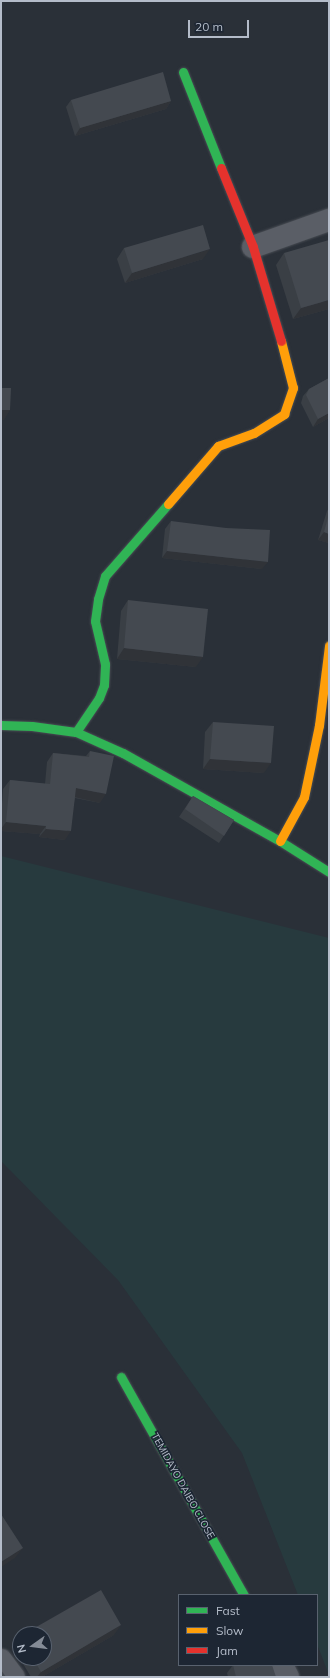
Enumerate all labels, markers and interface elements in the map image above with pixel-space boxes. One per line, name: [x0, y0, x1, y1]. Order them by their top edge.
scale bar: [190, 12, 251, 38]
text: 20 m: [195, 19, 223, 34]
street label: TEMIDAYO DAIBO CLOSE: [149, 1431, 217, 1541]
legend: [178, 1594, 318, 1666]
text: Fast: [216, 1603, 240, 1618]
text: Slow: [216, 1623, 244, 1638]
north arrow: [12, 1626, 52, 1666]
text: N: [14, 1643, 29, 1654]
text: Jam: [216, 1643, 238, 1658]

